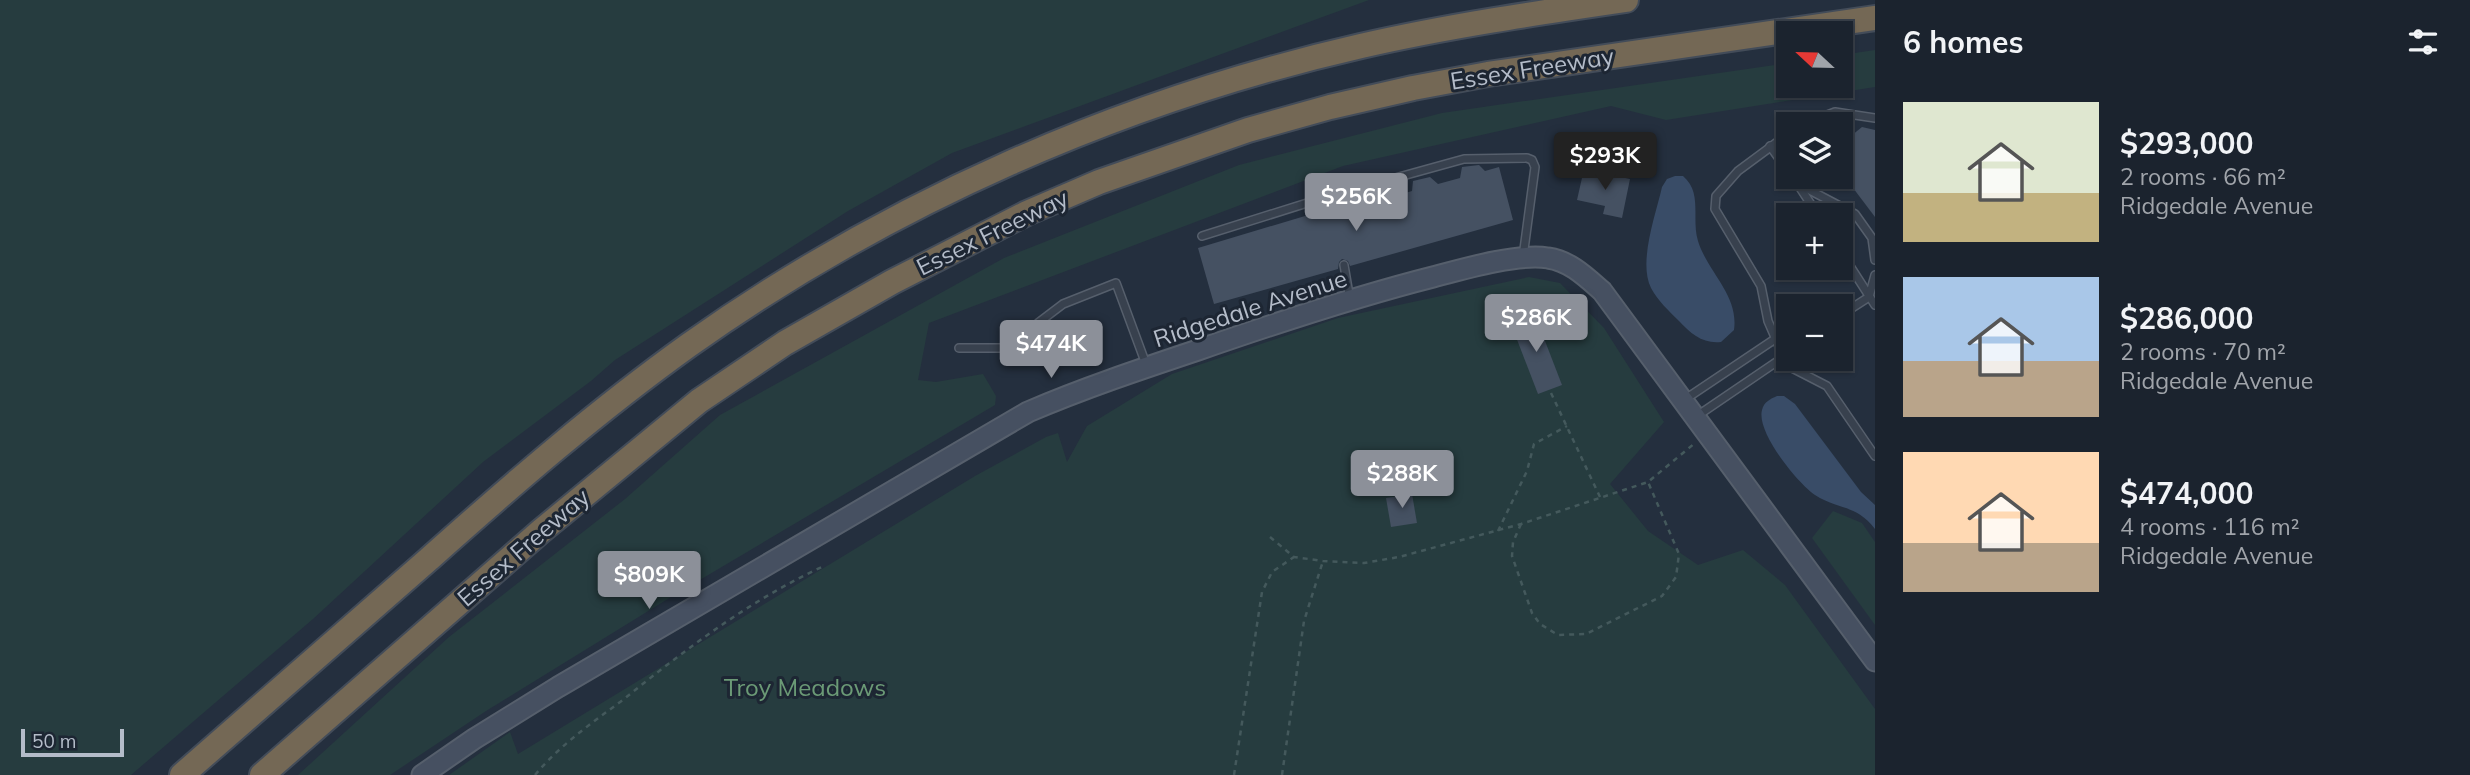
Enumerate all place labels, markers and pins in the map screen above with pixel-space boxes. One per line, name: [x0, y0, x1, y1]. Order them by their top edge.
pin: $293K: [1556, 132, 1654, 192]
pin: $256K: [1307, 174, 1405, 233]
pin: $286K: [1487, 294, 1585, 354]
pin: $474K: [1002, 320, 1100, 380]
pin: $288K: [1353, 450, 1451, 510]
pin: $809K: [600, 552, 698, 611]

